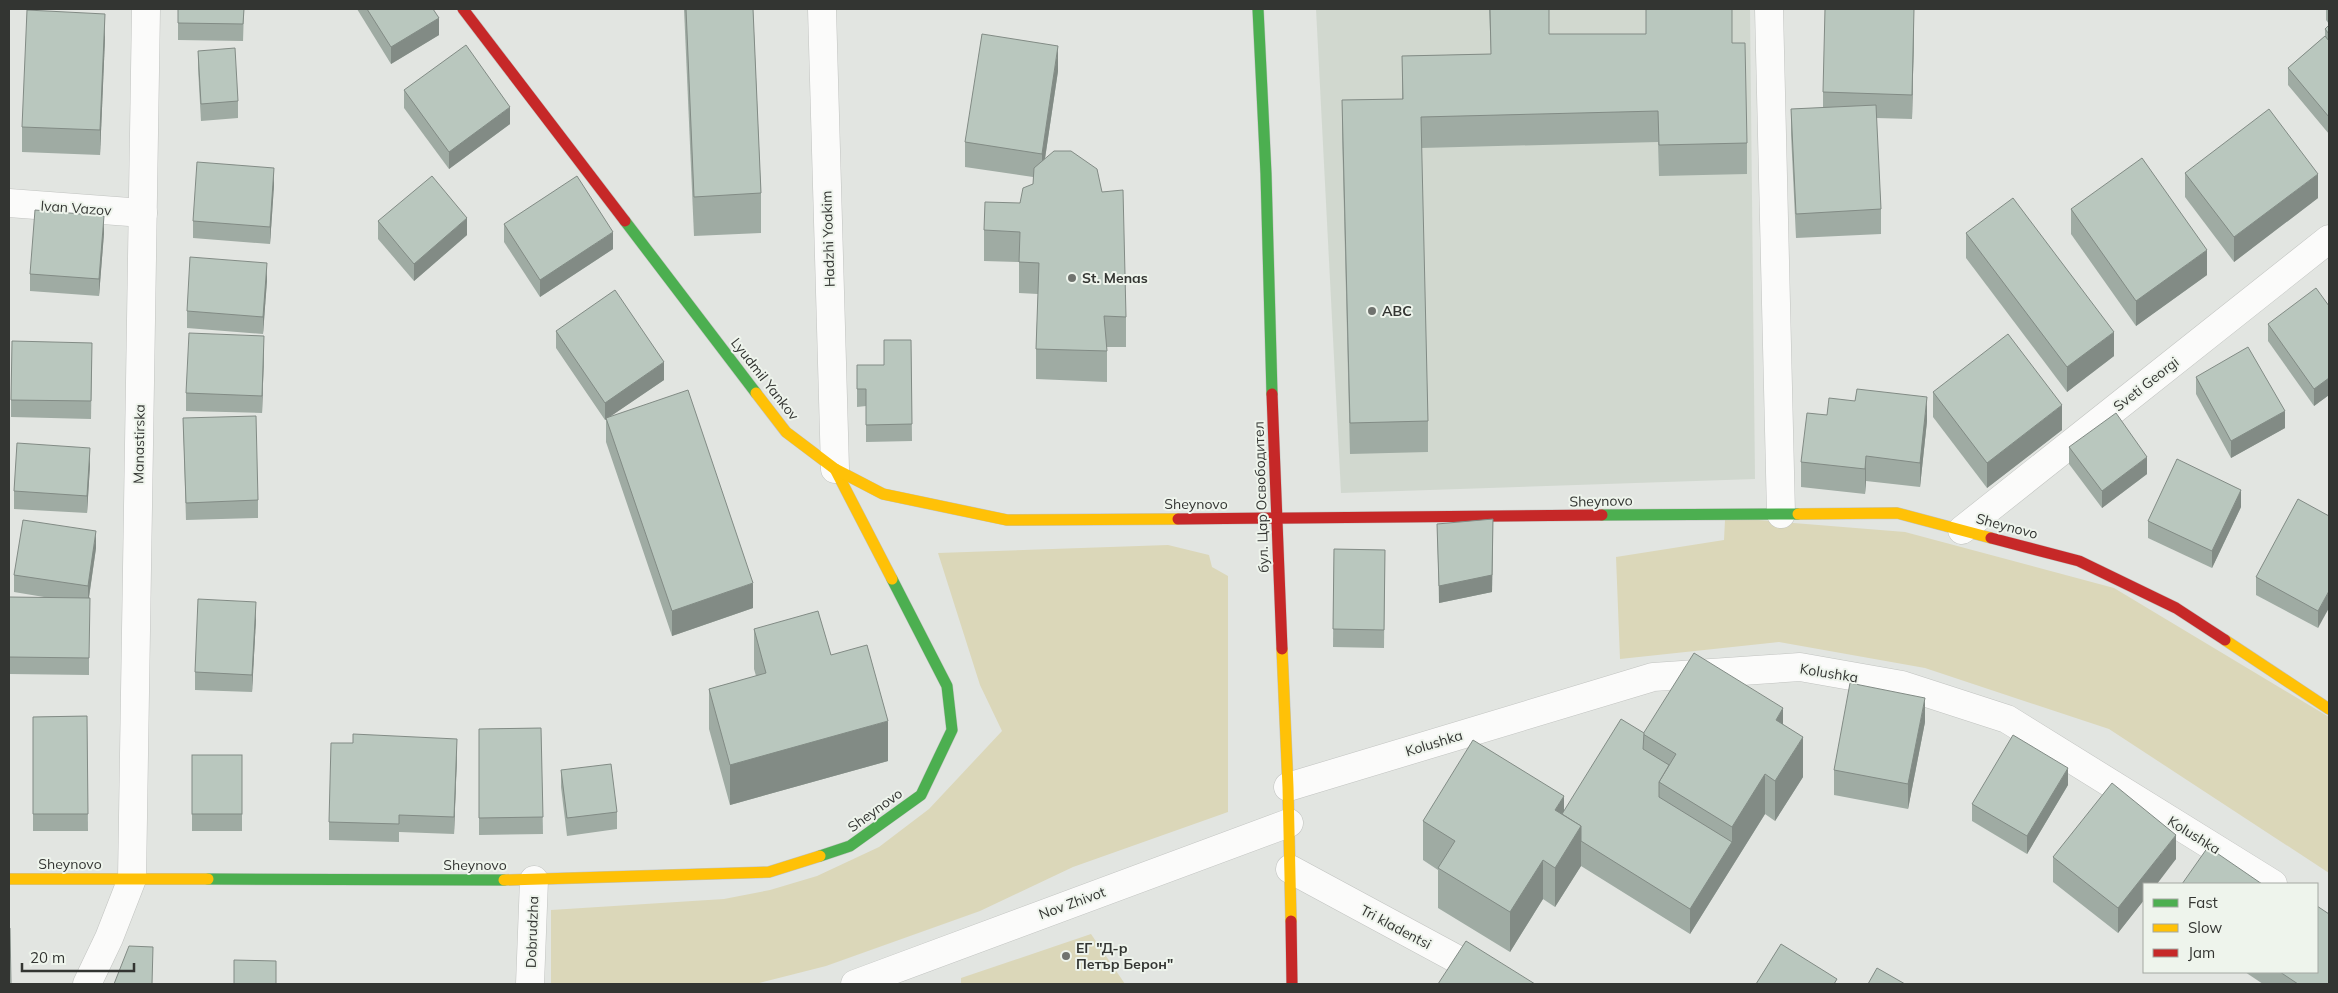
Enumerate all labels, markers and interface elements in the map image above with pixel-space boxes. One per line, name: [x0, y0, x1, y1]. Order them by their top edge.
street label: Hadzhi Yoakim: [817, 190, 839, 288]
street label: Ivan Vazov: [40, 197, 113, 219]
place label: St. Menas: [1082, 269, 1148, 287]
marker: St. Menas: [1066, 272, 1078, 284]
place label: ABC: [1382, 302, 1412, 320]
marker: ABC: [1366, 305, 1378, 317]
street label: Lyudmil Yankov: [727, 334, 803, 424]
street label: Sveti Georgi: [2110, 353, 2182, 415]
street label: Manastirska: [129, 404, 149, 484]
street label: бул. Цар Освободител: [1249, 421, 1273, 573]
street label: Sheynovo: [1569, 491, 1633, 511]
street label: Sheynovo: [1164, 495, 1228, 513]
street label: Sheynovo: [1974, 509, 2040, 543]
street label: Kolushka: [1799, 660, 1859, 686]
street label: Kolushka: [1403, 726, 1465, 760]
street label: Sheynovo: [844, 784, 906, 836]
street label: Kolushka: [2164, 812, 2224, 858]
street label: Sheynovo: [38, 855, 102, 873]
street label: Sheynovo: [443, 856, 507, 874]
street label: Nov Zhivot: [1036, 883, 1108, 923]
legend: [2143, 883, 2318, 973]
text: Fast: [2188, 893, 2218, 912]
street label: Dobrudzha: [522, 896, 542, 968]
street label: Tri kladentsi: [1357, 901, 1435, 953]
text: Slow: [2188, 918, 2222, 937]
place label: ЕГ "Д-р Петър Берон": [1076, 939, 1173, 973]
scale bar: [22, 940, 135, 972]
text: Jam: [2188, 943, 2215, 962]
text: 20 m: [30, 948, 65, 967]
marker: ЕГ "Д-р Петър Берон": [1060, 950, 1072, 962]

